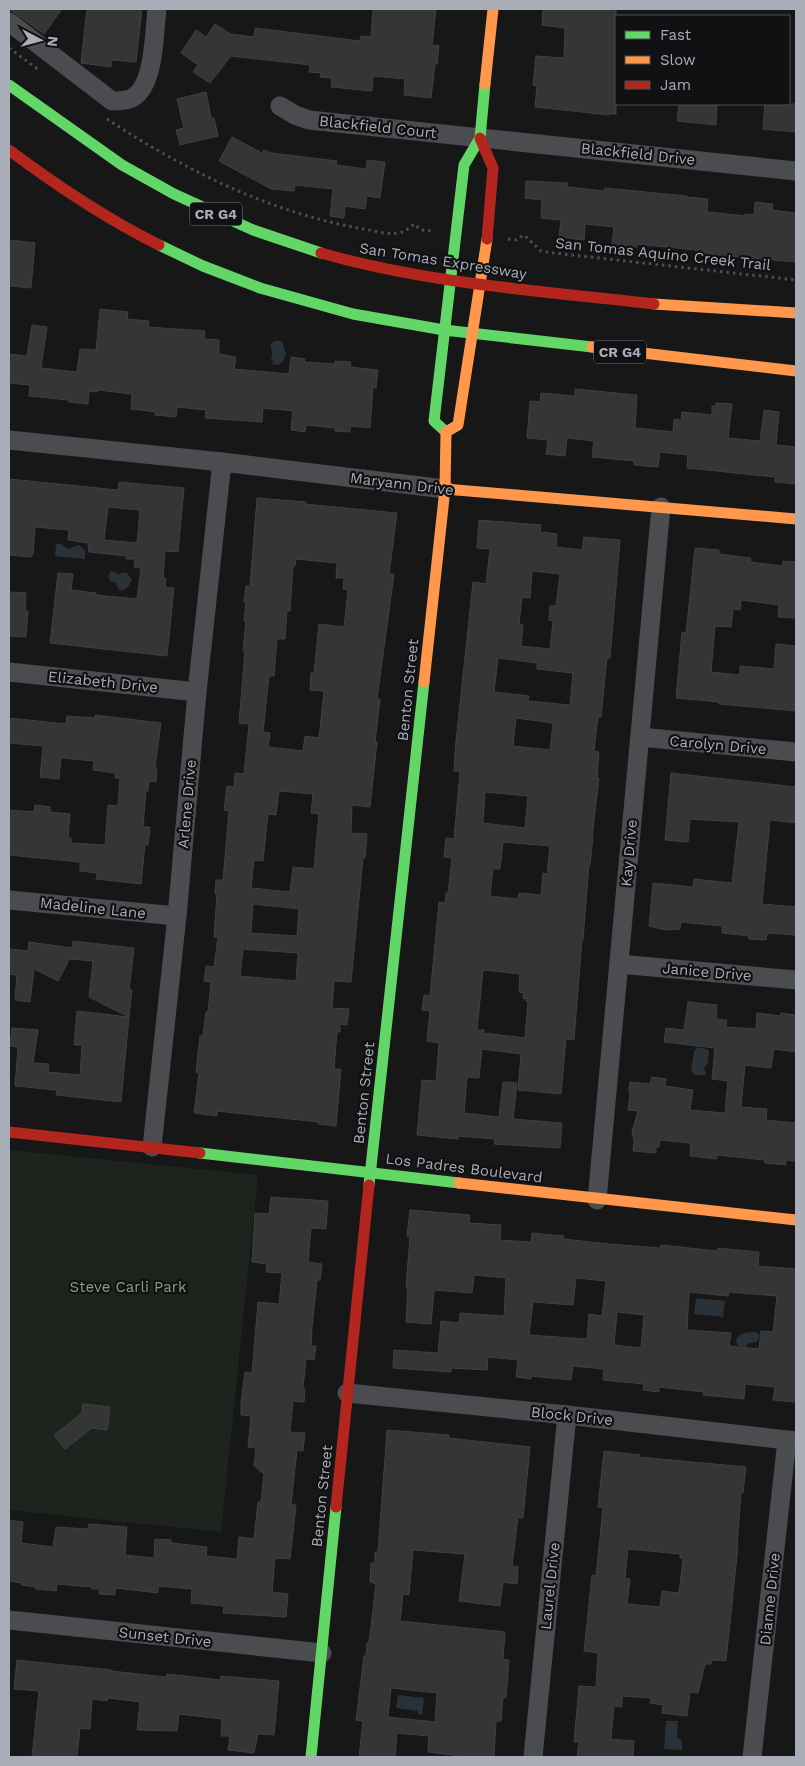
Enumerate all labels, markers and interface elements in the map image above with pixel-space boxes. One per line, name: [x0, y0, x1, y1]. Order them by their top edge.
north arrow: [15, 15, 65, 65]
legend: [615, 15, 790, 105]
text: Fast: [660, 26, 692, 44]
text: N: [44, 35, 61, 47]
text: Slow: [660, 51, 696, 69]
text: Jam: [660, 76, 691, 94]
street label: Blackfield Court: [318, 112, 438, 142]
street label: Blackfield Drive: [580, 139, 696, 169]
road number: CR G4: [190, 202, 242, 225]
street label: San Tomas Aquino Creek Trail: [554, 234, 772, 274]
street label: San Tomas Expressway: [358, 239, 528, 283]
road number: CR G4: [594, 341, 646, 364]
street label: Maryann Drive: [349, 469, 455, 499]
street label: Benton Street: [394, 637, 422, 742]
street label: Elizabeth Drive: [47, 667, 159, 697]
street label: Carolyn Drive: [669, 732, 767, 758]
street label: Arlene Drive: [174, 759, 200, 849]
street label: Kay Drive: [617, 819, 641, 887]
street label: Madeline Lane: [39, 893, 147, 923]
street label: Janice Drive: [662, 959, 752, 985]
street label: Benton Street: [350, 1040, 378, 1145]
street label: Los Padres Boulevard: [385, 1149, 543, 1187]
park label: Steve Carli Park: [70, 1278, 187, 1296]
street label: Block Drive: [530, 1403, 614, 1429]
street label: Benton Street: [308, 1443, 336, 1548]
street label: Laurel Drive: [536, 1541, 564, 1631]
street label: Dianne Drive: [756, 1552, 784, 1646]
street label: Sunset Drive: [118, 1623, 212, 1651]

